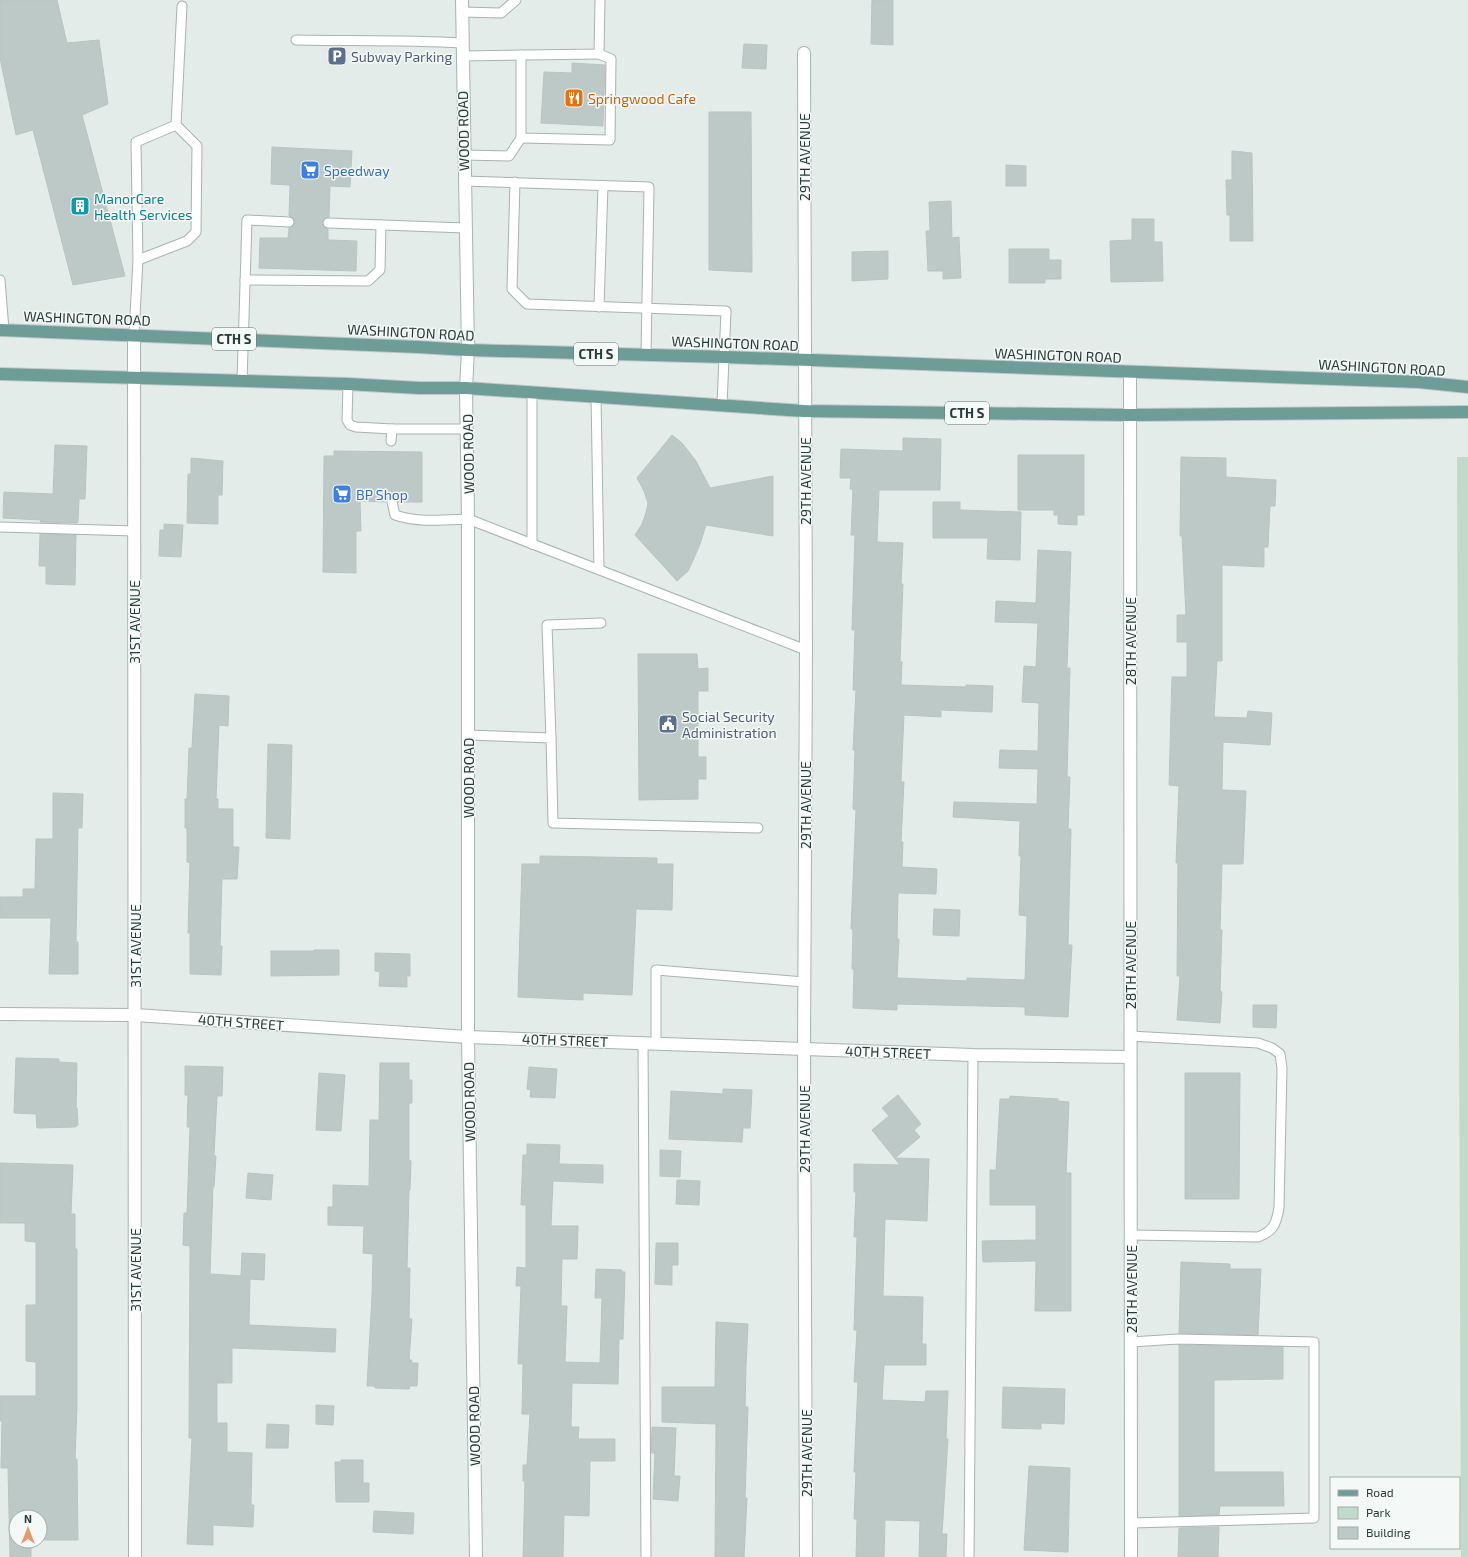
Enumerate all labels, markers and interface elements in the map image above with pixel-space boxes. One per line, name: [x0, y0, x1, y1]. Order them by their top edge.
parking icon: Subway Parking: [326, 45, 348, 67]
place label: Subway Parking: [351, 48, 452, 65]
restaurant icon: Springwood Cafe: [563, 87, 585, 109]
place label: Springwood Cafe: [588, 90, 696, 107]
street label: WOOD ROAD: [454, 91, 472, 171]
street label: 29TH AVENUE: [796, 113, 813, 201]
supermarket icon: Speedway: [299, 159, 321, 181]
place label: Speedway: [324, 162, 390, 179]
place label: ManorCare Health Services: [94, 190, 192, 223]
building icon: ManorCare Health Services: [69, 195, 91, 217]
street label: WASHINGTON ROAD: [23, 307, 151, 329]
street label: WASHINGTON ROAD: [347, 320, 475, 344]
road number: CTH S: [212, 328, 256, 350]
street label: WASHINGTON ROAD: [671, 332, 799, 354]
road number: CTH S: [574, 343, 618, 365]
street label: WASHINGTON ROAD: [994, 344, 1122, 366]
street label: WASHINGTON ROAD: [1318, 355, 1446, 379]
road number: CTH S: [945, 402, 989, 424]
street label: WOOD ROAD: [459, 414, 477, 494]
street label: 29TH AVENUE: [797, 437, 814, 525]
supermarket icon: BP Shop: [331, 483, 353, 505]
place label: BP Shop: [356, 486, 408, 503]
street label: 31ST AVENUE: [126, 580, 143, 664]
street label: 28TH AVENUE: [1122, 597, 1139, 685]
place label: Social Security Administration: [682, 708, 777, 741]
public building icon: Social Security Administration: [657, 713, 679, 735]
street label: WOOD ROAD: [460, 738, 477, 818]
street label: 29TH AVENUE: [797, 761, 814, 849]
street label: 31ST AVENUE: [127, 904, 144, 988]
street label: 28TH AVENUE: [1122, 921, 1139, 1009]
street label: 40TH STREET: [197, 1011, 285, 1033]
street label: 40TH STREET: [522, 1030, 608, 1050]
street label: 40TH STREET: [845, 1042, 931, 1062]
street label: WOOD ROAD: [460, 1062, 478, 1142]
street label: 29TH AVENUE: [796, 1085, 813, 1173]
street label: 31ST AVENUE: [127, 1228, 144, 1312]
street label: 28TH AVENUE: [1123, 1245, 1140, 1333]
street label: WOOD ROAD: [465, 1386, 483, 1466]
street label: 29TH AVENUE: [798, 1409, 815, 1497]
legend: [1330, 1477, 1460, 1549]
text: Road: [1366, 1485, 1394, 1499]
text: Park: [1366, 1505, 1391, 1519]
north arrow: [8, 1509, 48, 1549]
text: N: [24, 1512, 32, 1525]
text: Building: [1366, 1525, 1411, 1539]

